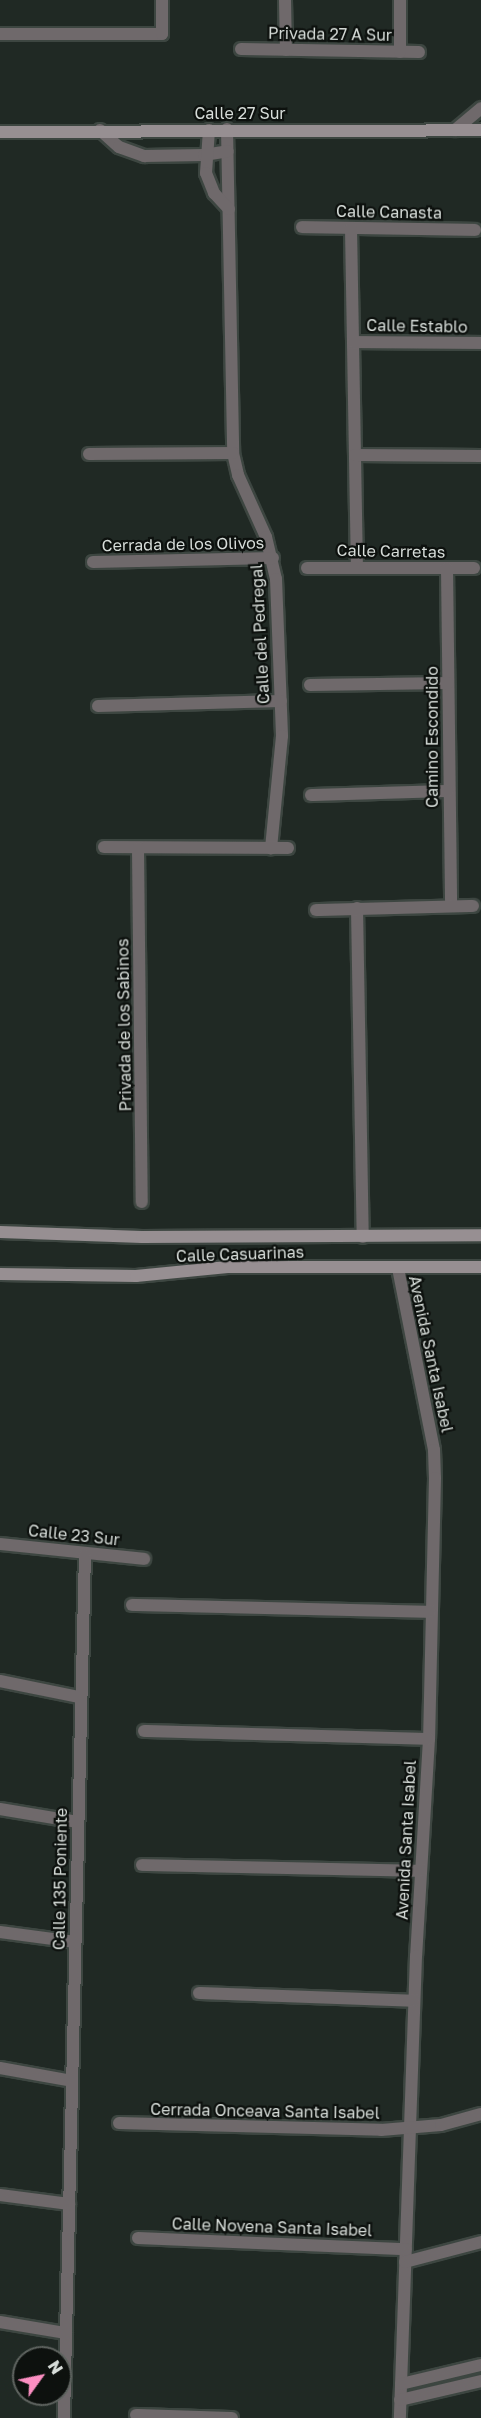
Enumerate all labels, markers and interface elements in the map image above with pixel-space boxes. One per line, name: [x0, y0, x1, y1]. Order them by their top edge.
street label: Privada 27 A Sur: [268, 23, 392, 45]
street label: Calle 27 Sur: [194, 103, 286, 123]
street label: Calle Canasta: [336, 201, 442, 223]
street label: Calle Establo: [366, 316, 468, 336]
street label: Cerrada de los Olivos: [102, 533, 264, 555]
street label: Calle Carretas: [336, 540, 446, 562]
street label: Calle del Pedregal: [247, 563, 273, 705]
street label: Camino Escondido: [422, 666, 442, 808]
street label: Privada de los Sabinos: [113, 938, 135, 1112]
street label: Calle Casuarinas: [176, 1242, 304, 1266]
street label: Avenida Santa Isabel: [405, 1274, 457, 1434]
street label: Calle 23 Sur: [27, 1521, 121, 1549]
street label: Avenida Santa Isabel: [392, 1760, 420, 1920]
street label: Calle 135 Poniente: [49, 1808, 71, 1950]
street label: Cerrada Onceava Santa Isabel: [150, 2099, 380, 2123]
street label: Calle Novena Santa Isabel: [171, 2214, 373, 2240]
north arrow: [12, 2346, 72, 2406]
text: N: [44, 2357, 67, 2378]

